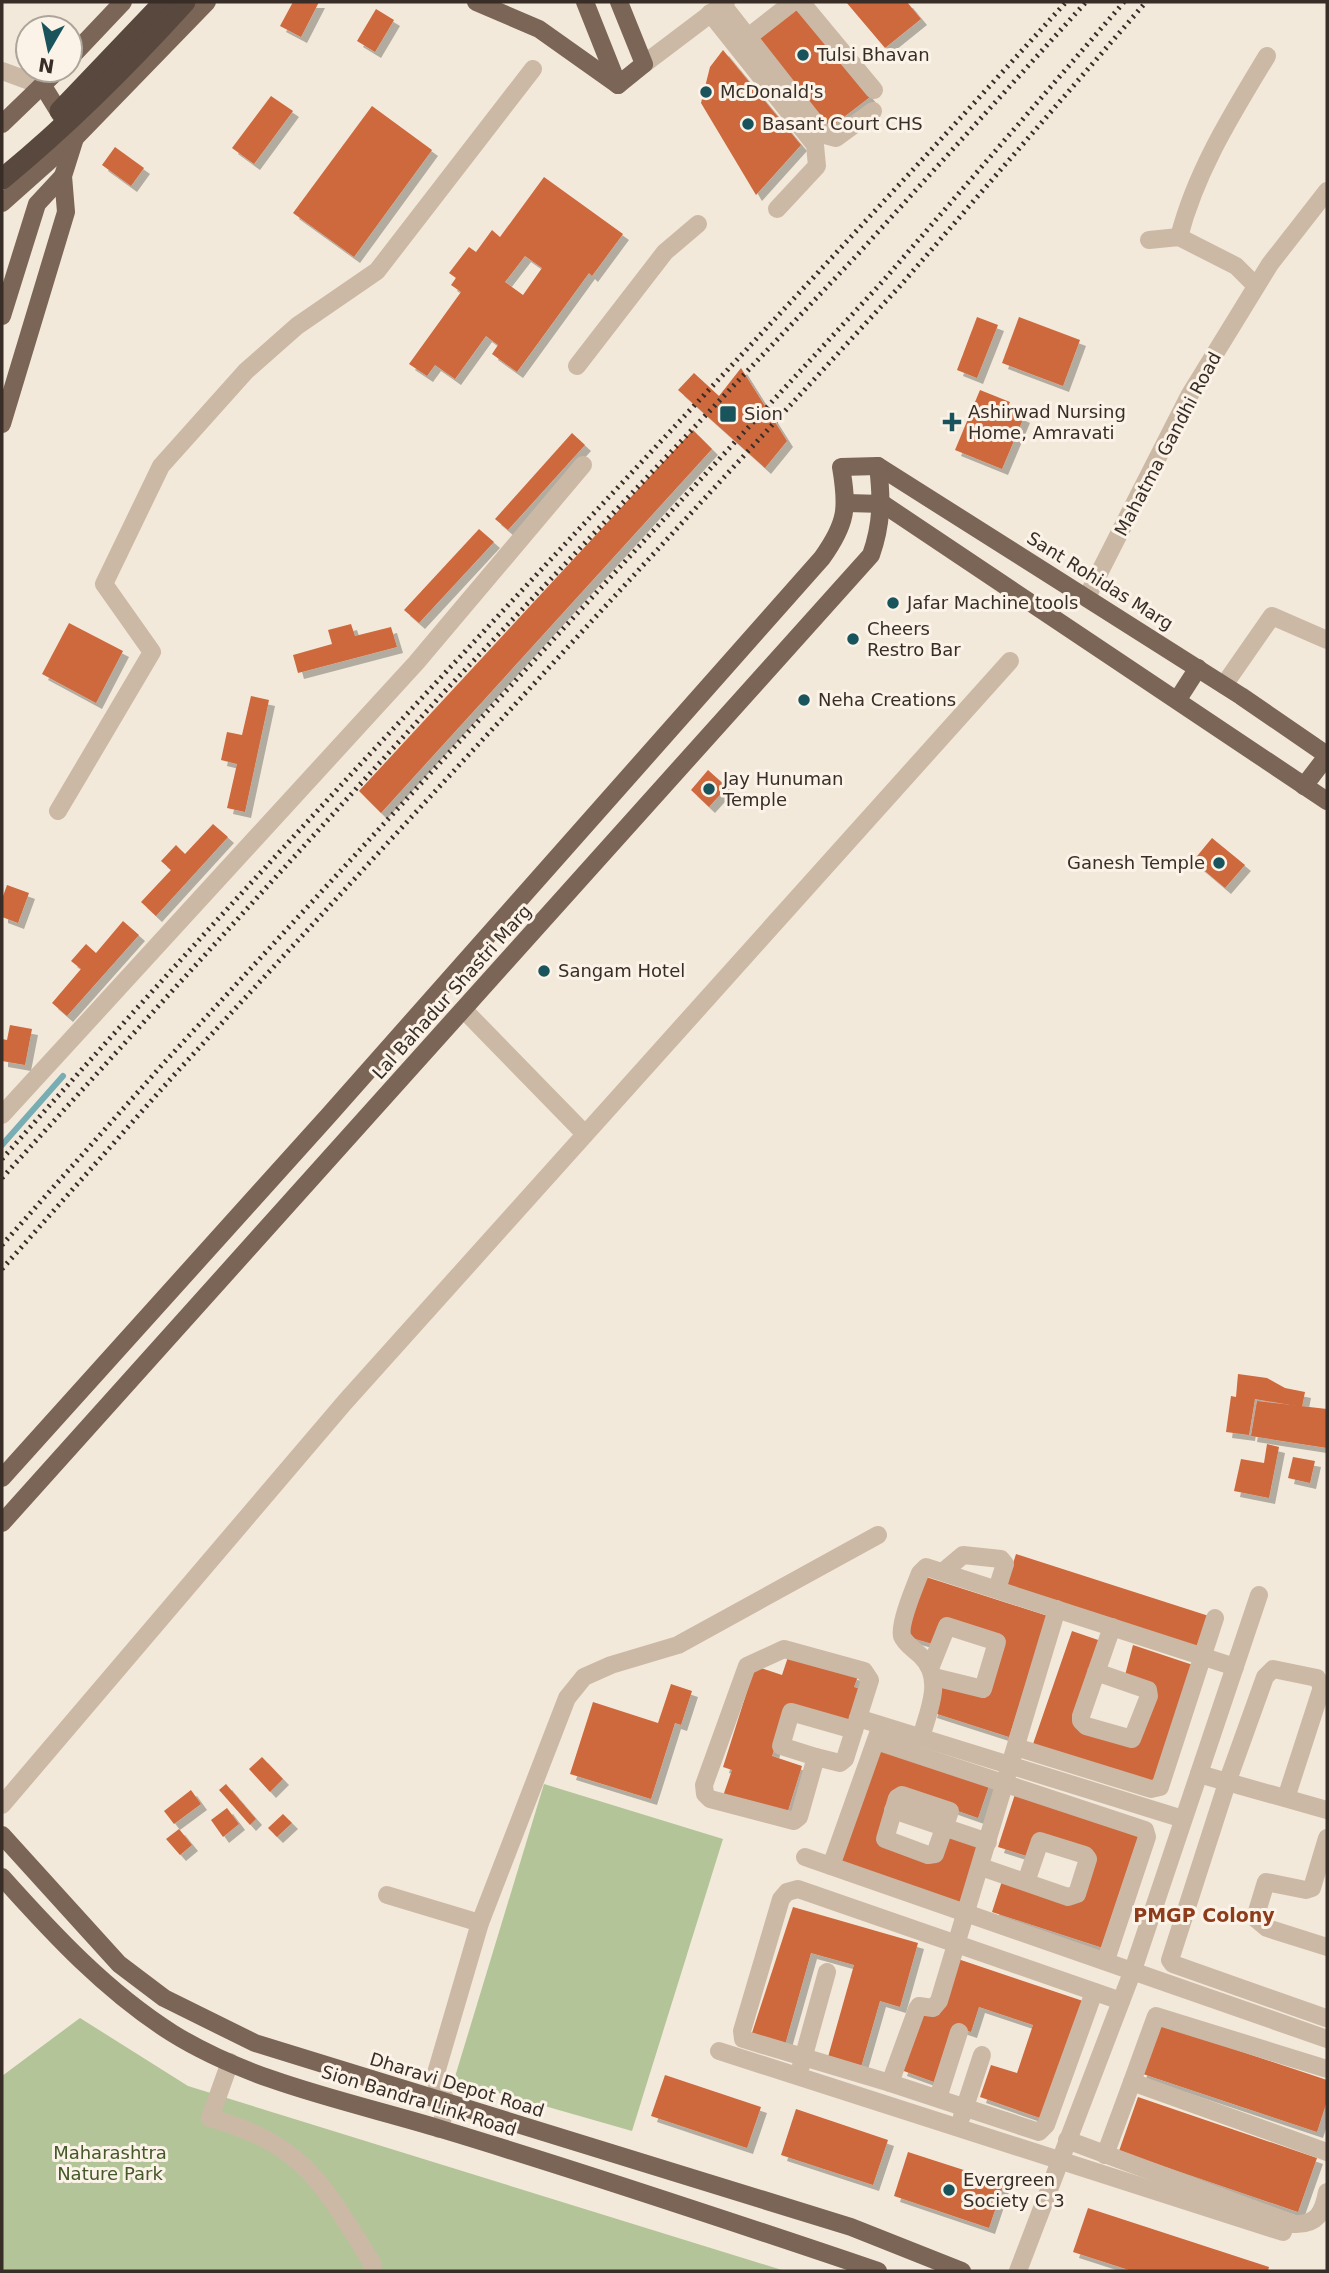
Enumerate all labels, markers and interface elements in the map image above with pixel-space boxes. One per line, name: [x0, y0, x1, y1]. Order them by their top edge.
north arrow: [14, 14, 84, 84]
place label: Tulsi Bhavan: [816, 44, 930, 65]
marker: Tulsi Bhavan: [795, 47, 811, 63]
text: N: [37, 54, 56, 78]
place label: McDonald's: [720, 81, 824, 102]
marker: McDonald's: [698, 84, 714, 100]
place label: Basant Court CHS: [762, 113, 923, 134]
marker: Basant Court CHS: [740, 116, 756, 132]
street label: Mahatma Gandhi Road: [1110, 348, 1225, 539]
place label: Ashirwad Nursing Home, Amravati: [968, 401, 1126, 443]
place label: Sion: [744, 403, 783, 424]
marker: Sion: [718, 404, 738, 424]
marker: Ashirwad Nursing Home, Amravati: [942, 412, 962, 432]
street label: Sant Rohidas Marg: [1023, 527, 1177, 634]
place label: Jafar Machine tools: [906, 592, 1078, 613]
marker: Jafar Machine tools: [885, 595, 901, 611]
place label: Cheers Restro Bar: [867, 618, 961, 660]
marker: Cheers Restro Bar: [845, 631, 861, 647]
place label: Neha Creations: [818, 689, 956, 710]
marker: Neha Creations: [796, 692, 812, 708]
place label: Jay Hunuman Temple: [722, 768, 843, 810]
marker: Jay Hunuman Temple: [701, 781, 717, 797]
place label: Ganesh Temple: [1067, 852, 1205, 873]
marker: Ganesh Temple: [1211, 855, 1227, 871]
street label: Lal Bahadur Shastri Marg: [368, 900, 535, 1083]
place label: Sangam Hotel: [558, 960, 685, 981]
marker: Sangam Hotel: [536, 963, 552, 979]
district label: PMGP Colony: [1133, 1904, 1275, 1926]
street label: Dharavi Depot Road: [367, 2048, 547, 2121]
street label: Sion Bandra Link Road: [319, 2061, 519, 2140]
park label: Maharashtra Nature Park: [53, 2142, 167, 2184]
place label: Evergreen Society C 3: [963, 2169, 1065, 2211]
marker: Evergreen Society C 3: [941, 2182, 957, 2198]

